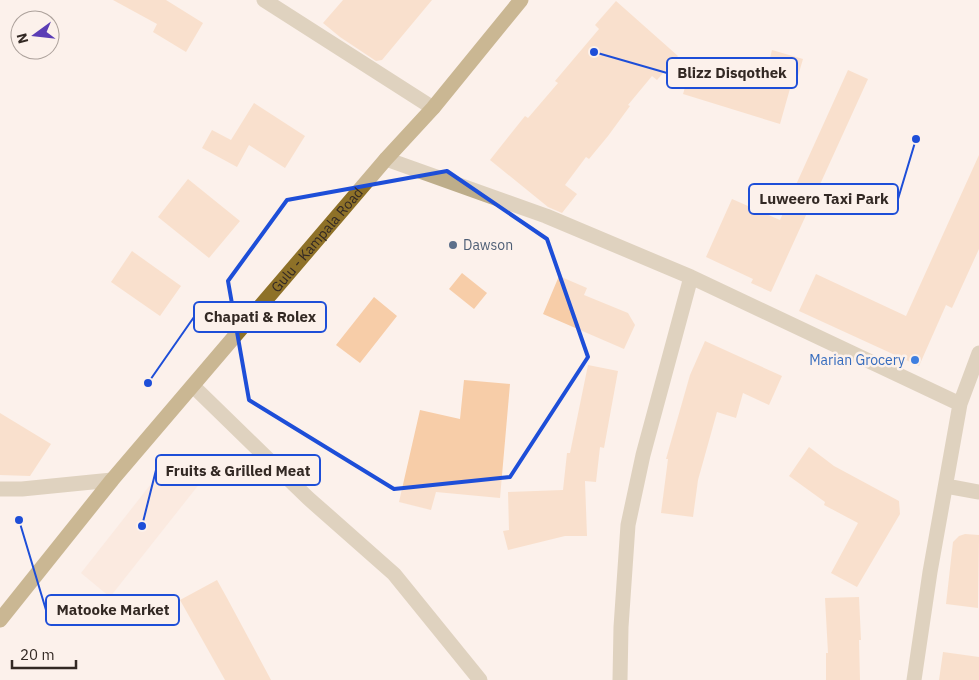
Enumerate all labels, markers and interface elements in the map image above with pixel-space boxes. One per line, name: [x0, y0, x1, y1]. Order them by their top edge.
north arrow: [10, 10, 60, 60]
text: N: [12, 31, 32, 46]
callout: Blizz Disqothek: [667, 58, 797, 88]
text: Blizz Disqothek: [677, 63, 787, 82]
street label: Gulu - Kampala Road: [267, 184, 367, 296]
callout: Luweero Taxi Park: [749, 184, 898, 214]
text: Luweero Taxi Park: [759, 189, 889, 208]
place label: Dawson: [463, 236, 513, 254]
marker: Dawson: [447, 239, 459, 251]
callout: Chapati & Rolex: [194, 302, 326, 332]
text: Chapati & Rolex: [204, 307, 317, 326]
place label: Marian Grocery: [809, 351, 905, 369]
marker: Marian Grocery: [909, 354, 921, 366]
callout: Fruits & Grilled Meat: [156, 455, 320, 485]
text: Fruits & Grilled Meat: [166, 461, 311, 480]
callout: Matooke Market: [46, 595, 179, 625]
text: Matooke Market: [57, 600, 170, 619]
scale bar: [12, 638, 76, 670]
text: 20 m: [20, 645, 55, 664]

